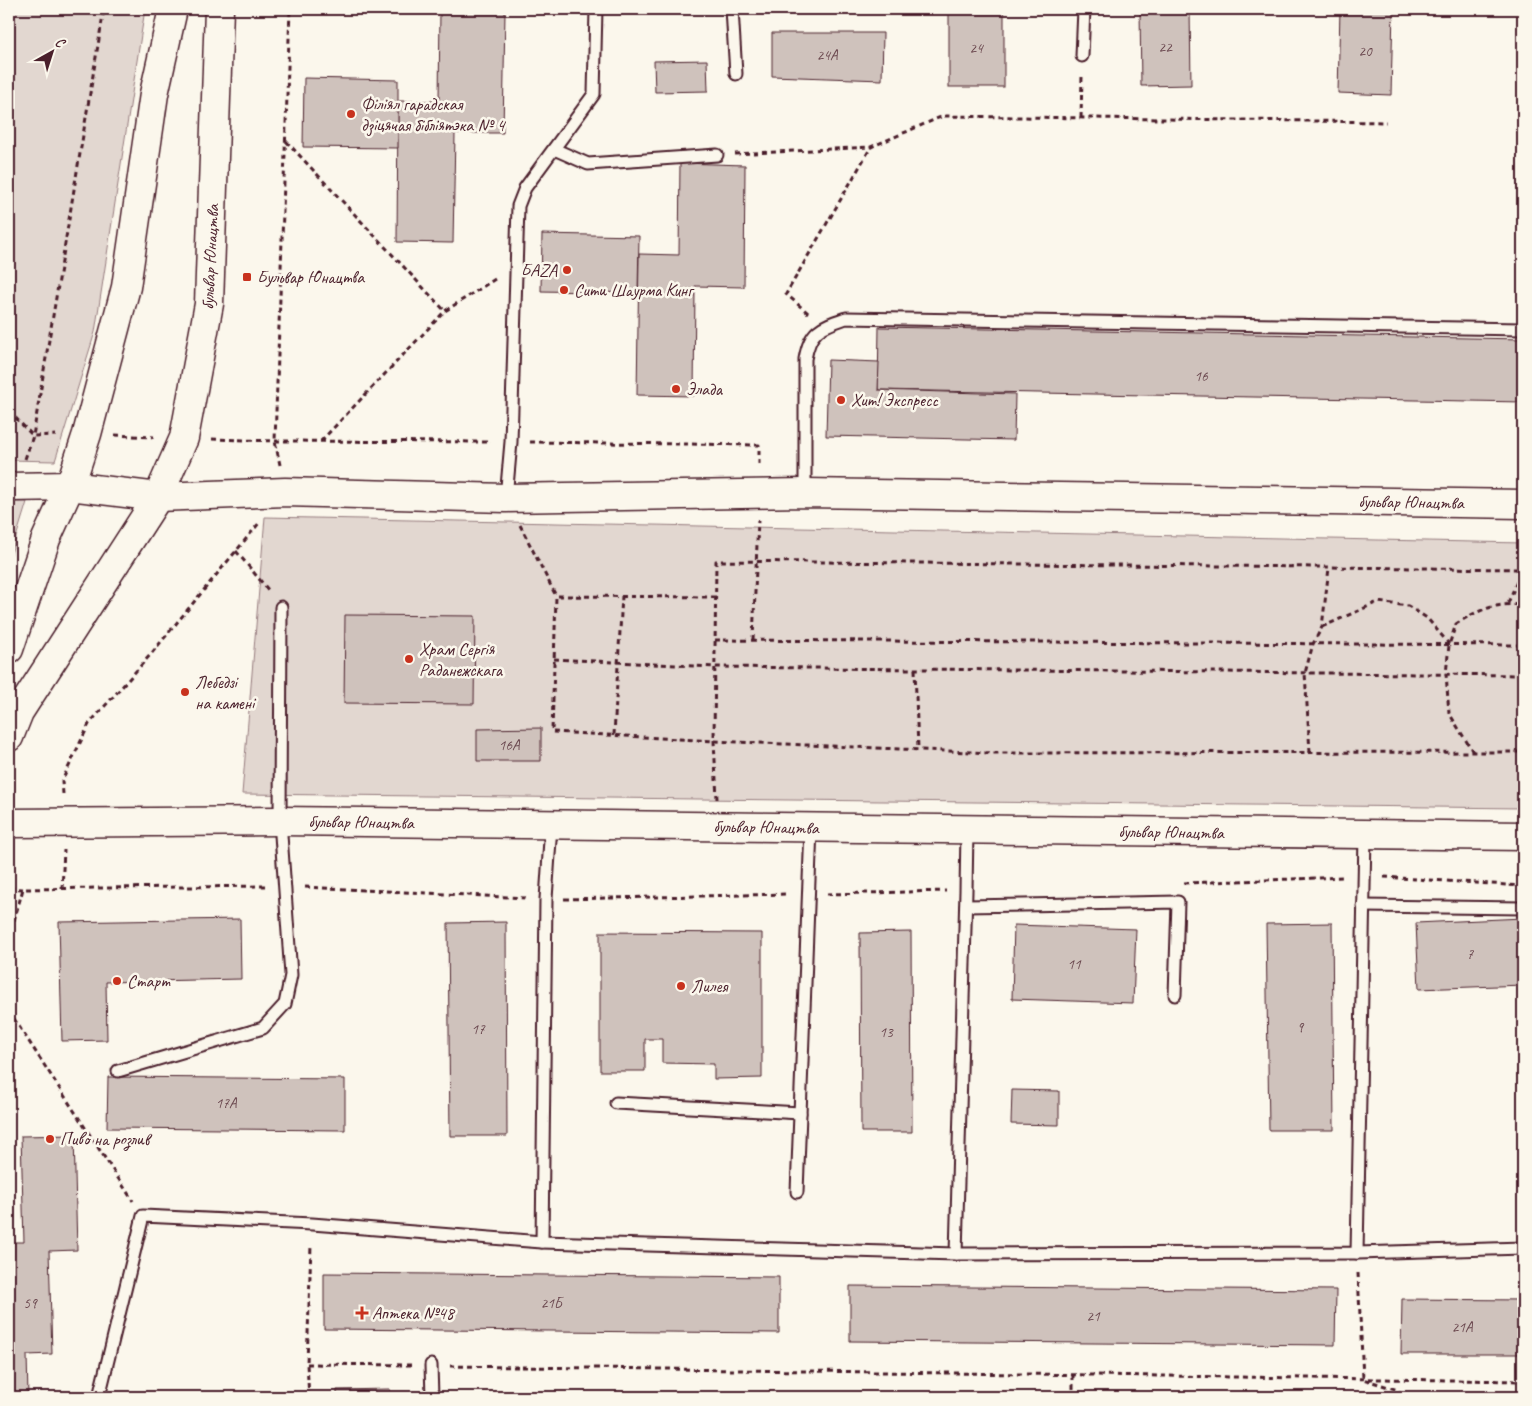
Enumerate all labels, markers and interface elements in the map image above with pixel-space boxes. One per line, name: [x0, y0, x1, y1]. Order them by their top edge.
north arrow: [28, 28, 78, 78]
text: С: [52, 34, 70, 52]
house number: 22: [1158, 38, 1173, 57]
house number: 24: [969, 39, 984, 58]
house number: 20: [1358, 42, 1373, 61]
house number: 24А: [816, 46, 839, 65]
place label: Філіял гарадская дзіцячая бібліятэка № 4: [361, 93, 507, 137]
marker: Філіял гарадская дзіцячая бібліятэка № 4: [345, 108, 357, 120]
street label: бульвар Юнацтва: [196, 203, 224, 310]
place label: БАZA: [521, 259, 558, 281]
marker: БАZA: [561, 264, 573, 276]
place label: Бульвар Юнацтва: [257, 266, 365, 288]
marker: Бульвар Юнацтва: [241, 271, 253, 283]
place label: Сити Шаурма Кинг: [574, 279, 695, 301]
marker: Сити Шаурма Кинг: [558, 284, 570, 296]
house number: 16: [1194, 367, 1209, 386]
place label: Элада: [686, 378, 724, 400]
marker: Элада: [670, 383, 682, 395]
place label: Хит! Экспресс: [851, 389, 939, 411]
marker: Хит! Экспресс: [835, 394, 847, 406]
street label: бульвар Юнацтва: [1358, 490, 1465, 514]
place label: Храм Сергія Раданежскага: [419, 638, 504, 681]
marker: Храм Сергія Раданежскага: [403, 653, 415, 665]
place label: Лебедзі на камені: [195, 671, 257, 714]
marker: Лебедзі на камені: [179, 686, 191, 698]
house number: 16А: [498, 736, 521, 755]
street label: бульвар Юнацтва: [308, 810, 415, 834]
street label: бульвар Юнацтва: [713, 815, 820, 839]
street label: бульвар Юнацтва: [1118, 820, 1225, 844]
house number: 7: [1467, 945, 1475, 964]
house number: 11: [1067, 955, 1082, 974]
place label: Старт: [127, 970, 171, 992]
marker: Старт: [111, 975, 123, 987]
place label: Лилея: [691, 975, 729, 997]
marker: Лилея: [675, 980, 687, 992]
house number: 9: [1297, 1018, 1305, 1037]
house number: 17: [471, 1020, 486, 1039]
house number: 13: [879, 1023, 894, 1042]
house number: 17А: [215, 1094, 238, 1113]
place label: Пиво на розлив: [60, 1128, 153, 1151]
marker: Пиво на розлив: [44, 1133, 56, 1145]
house number: 59: [23, 1294, 38, 1313]
house number: 21Б: [540, 1294, 564, 1313]
place label: Аптека №48: [372, 1302, 456, 1324]
marker: Аптека №48: [356, 1307, 368, 1319]
house number: 21: [1086, 1307, 1101, 1326]
house number: 21А: [1451, 1318, 1474, 1337]

